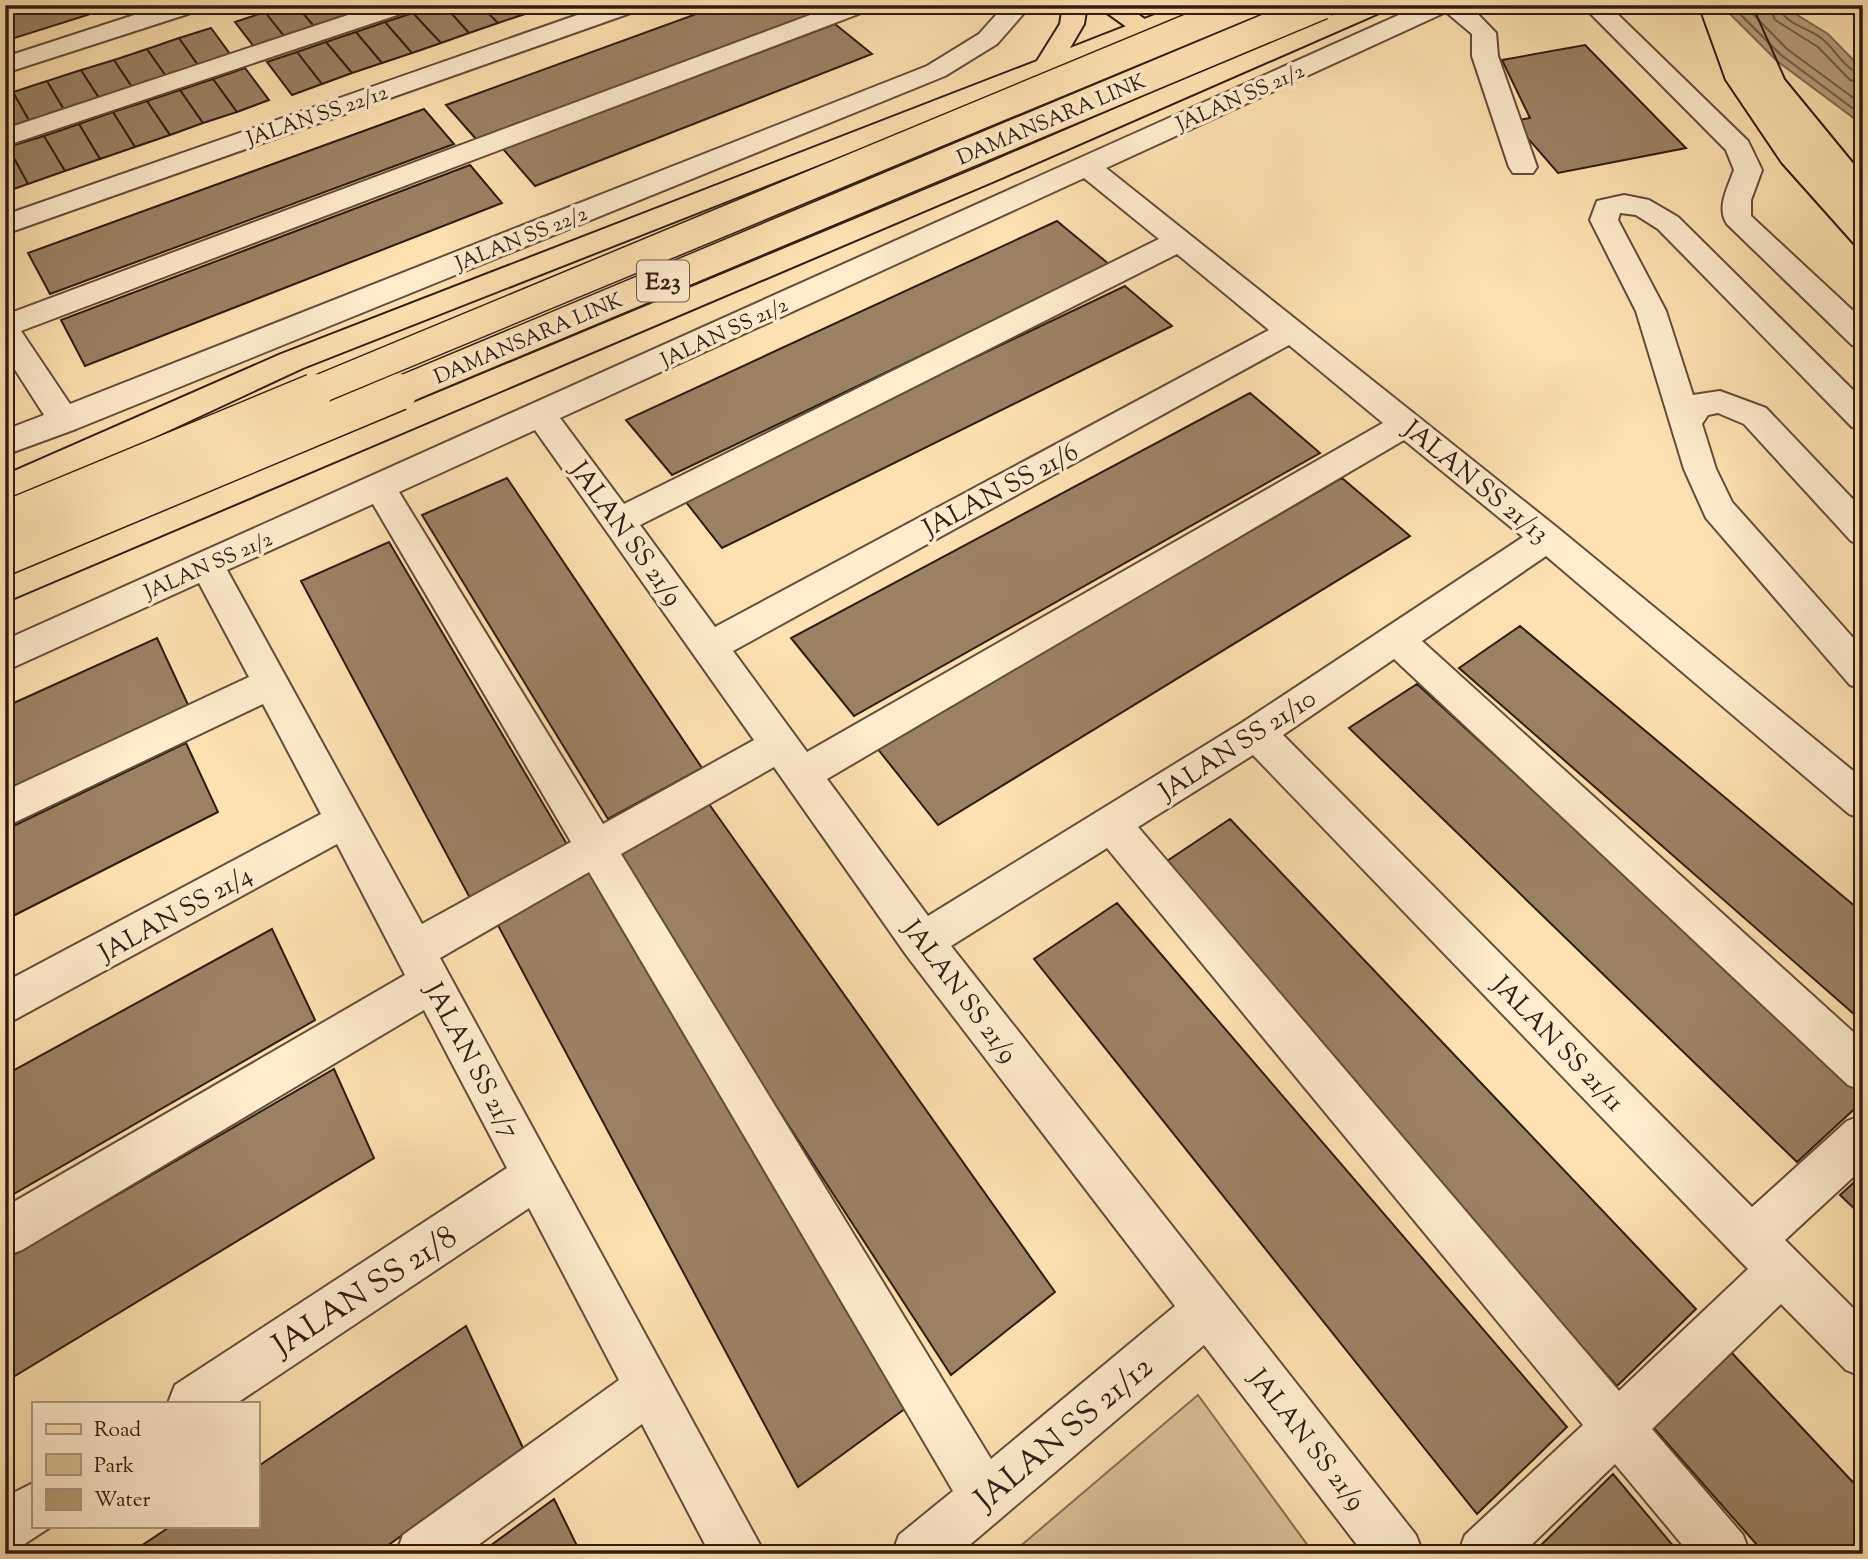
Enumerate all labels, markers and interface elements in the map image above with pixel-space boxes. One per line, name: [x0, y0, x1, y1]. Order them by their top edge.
street label: JALAN SS 21/2: [1171, 57, 1310, 141]
street label: DAMANSARA LINK: [953, 67, 1151, 174]
street label: JALAN SS 22/12: [242, 79, 392, 155]
street label: JALAN SS 22/2: [450, 200, 593, 280]
road number: E23: [637, 260, 689, 302]
street label: DAMANSARA LINK: [430, 286, 628, 393]
street label: JALAN SS 21/2: [655, 291, 794, 377]
street label: JALAN SS 21/13: [1393, 411, 1556, 553]
street label: JALAN SS 21/6: [915, 435, 1085, 549]
street label: JALAN SS 21/9: [559, 453, 690, 614]
street label: JALAN SS 21/2: [139, 525, 278, 609]
street label: JALAN SS 21/10: [1151, 681, 1324, 812]
street label: JALAN SS 21/4: [91, 858, 260, 974]
street label: JALAN SS 21/9: [892, 912, 1025, 1072]
street label: JALAN SS 21/11: [1481, 967, 1632, 1121]
street label: JALAN SS 21/7: [413, 975, 527, 1145]
street label: JALAN SS 21/8: [263, 1216, 467, 1370]
street label: JALAN SS 21/12: [964, 1346, 1164, 1524]
street label: JALAN SS 21/9: [1238, 1360, 1373, 1519]
legend: [32, 1402, 259, 1528]
text: Road: [94, 1416, 141, 1446]
text: Park: [94, 1452, 135, 1482]
text: Water: [94, 1486, 151, 1516]

